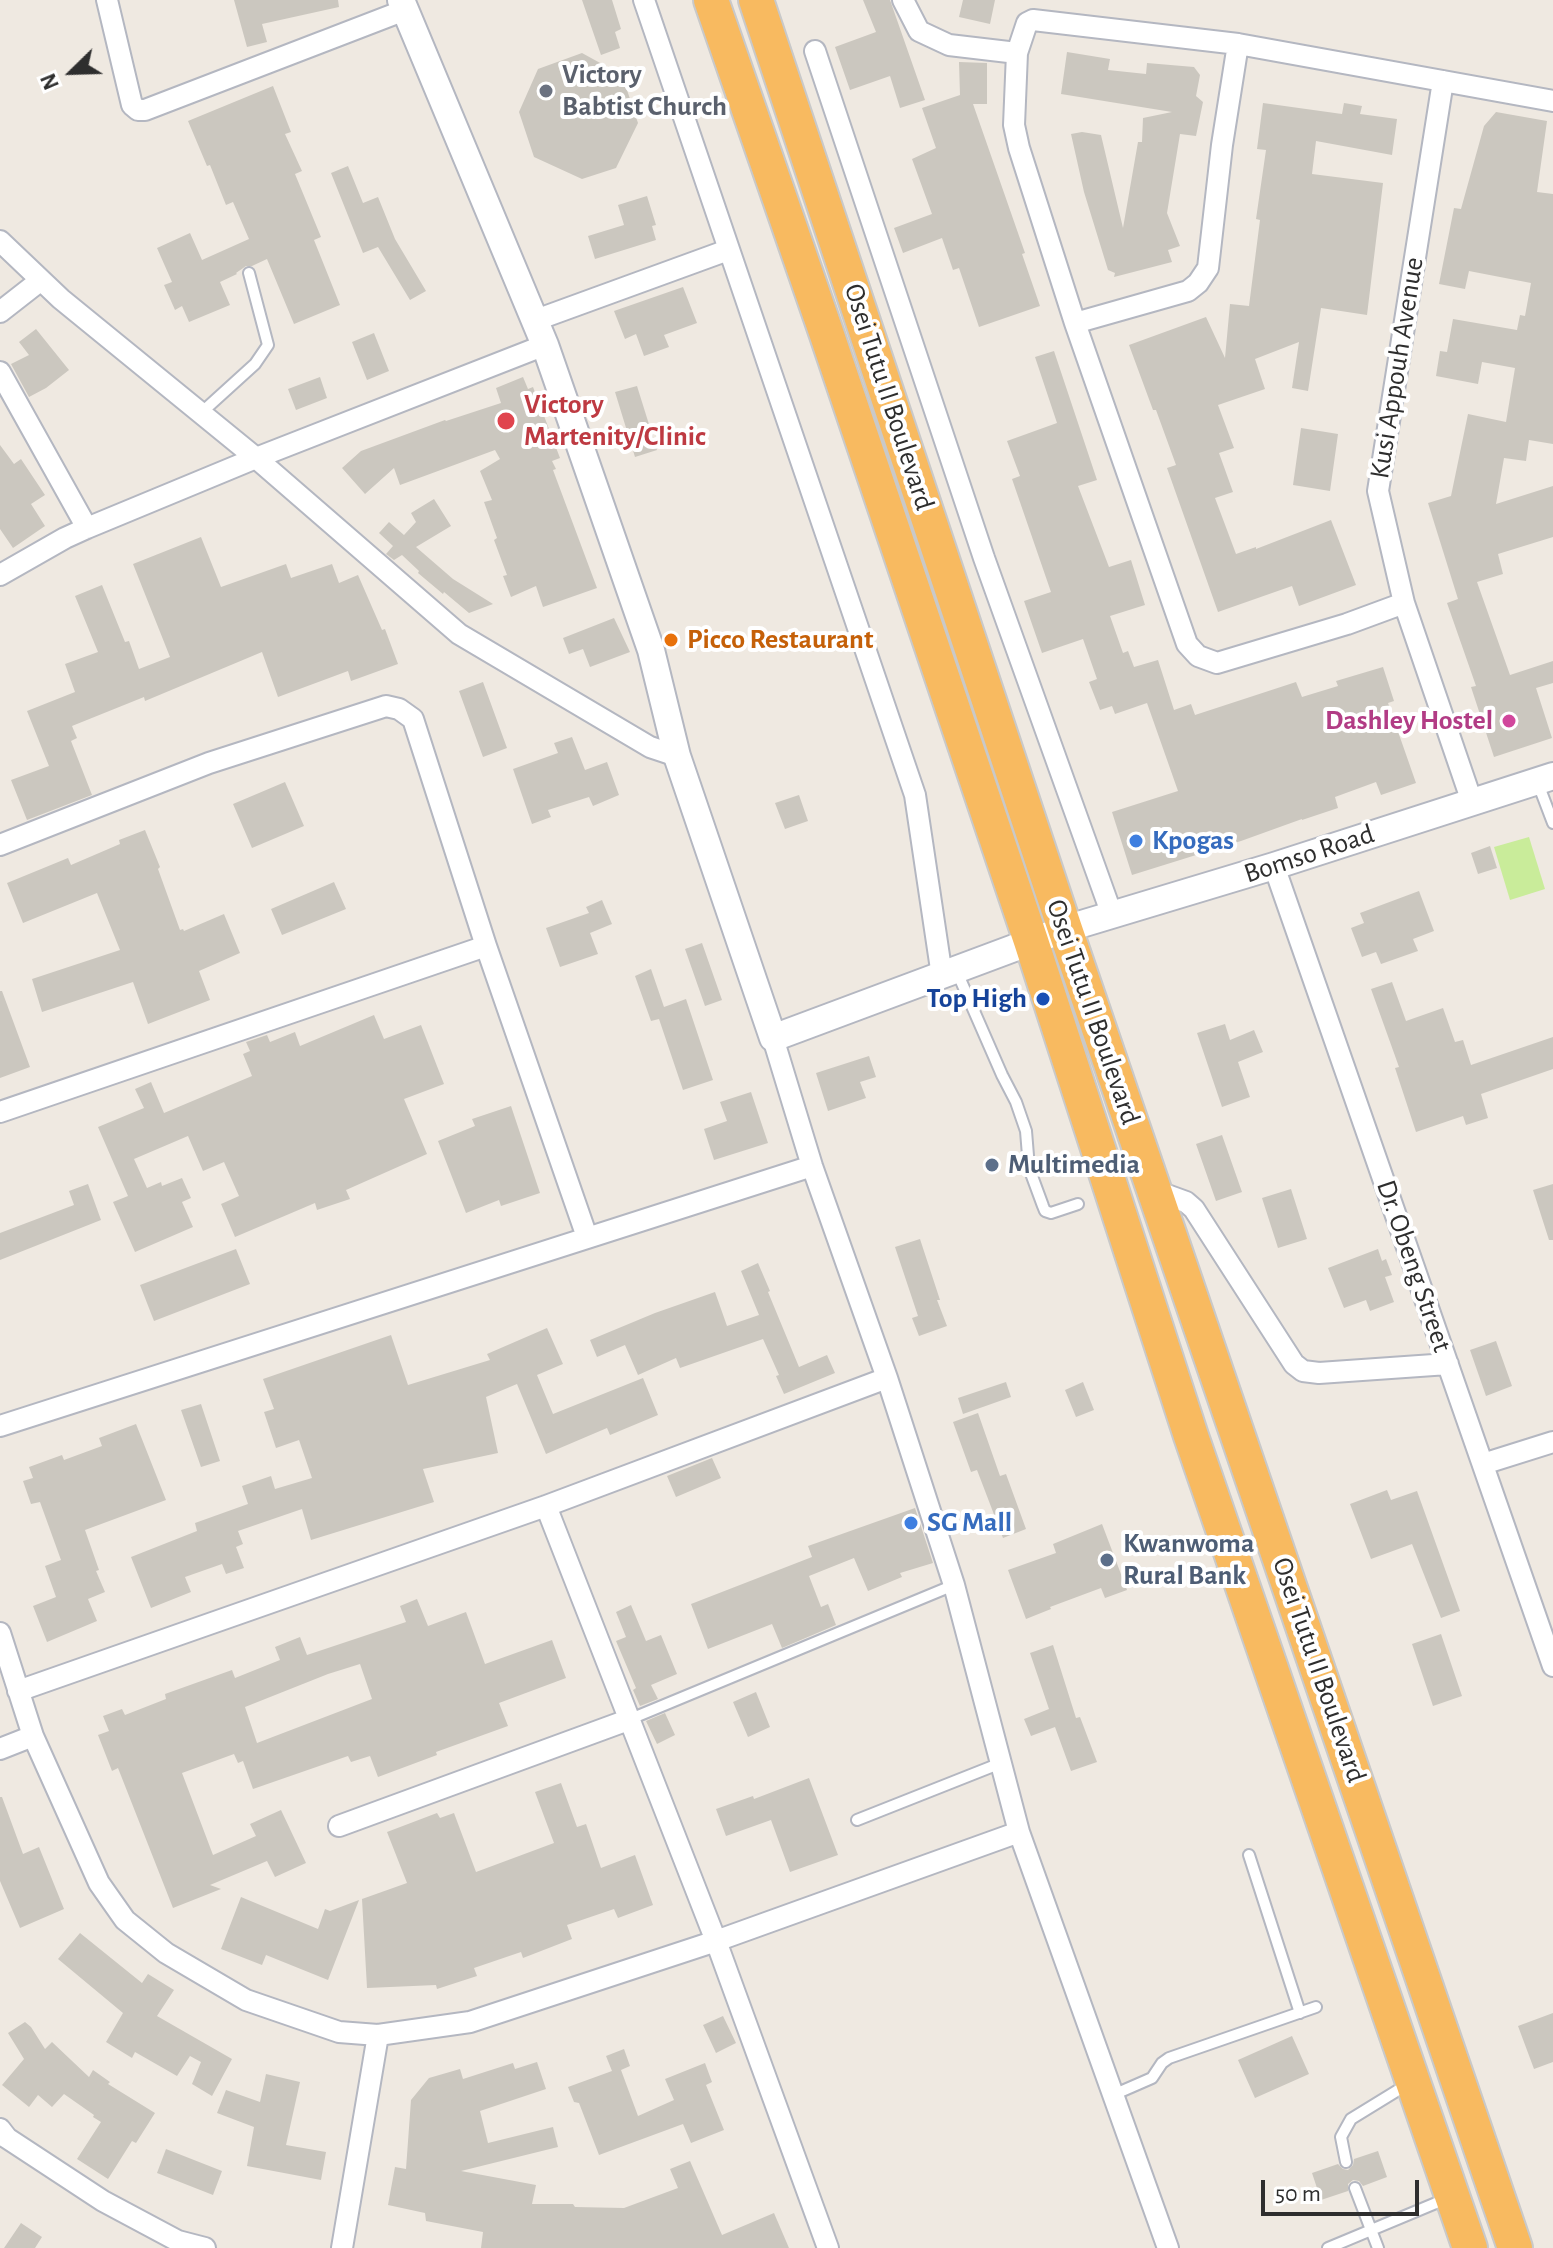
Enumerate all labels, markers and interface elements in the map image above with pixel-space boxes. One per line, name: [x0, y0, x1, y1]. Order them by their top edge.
north arrow: [32, 32, 112, 112]
place label: Victory Babtist Church: [562, 58, 727, 124]
text: N: [37, 70, 63, 93]
marker: Victory Babtist Church: [537, 82, 555, 100]
street label: Kusi Appouh Avenue: [1363, 255, 1431, 481]
street label: Osei Tutu II Boulevard: [837, 280, 941, 514]
place label: Victory Martenity/Clinic: [524, 388, 706, 454]
marker: Victory Martenity/Clinic: [495, 410, 517, 432]
place label: Picco Restaurant: [687, 623, 873, 657]
marker: Picco Restaurant: [662, 631, 680, 649]
place label: Dashley Hostel: [1325, 704, 1493, 738]
marker: Dashley Hostel: [1500, 712, 1518, 730]
street label: Bomso Road: [1240, 817, 1378, 891]
place label: Kpogas: [1152, 824, 1234, 858]
marker: Kpogas: [1127, 832, 1145, 850]
street label: Osei Tutu II Boulevard: [1039, 895, 1147, 1129]
place label: Top High: [926, 982, 1027, 1016]
marker: Top High: [1034, 990, 1052, 1008]
place label: Multimedia: [1008, 1148, 1140, 1182]
marker: Multimedia: [983, 1156, 1001, 1174]
street label: Dr. Obeng Street: [1369, 1176, 1459, 1356]
place label: SG Mall: [927, 1506, 1012, 1540]
marker: SG Mall: [902, 1514, 920, 1532]
place label: Kwanwoma Rural Bank: [1123, 1527, 1254, 1593]
marker: Kwanwoma Rural Bank: [1098, 1551, 1116, 1569]
street label: Osei Tutu II Boulevard: [1265, 1553, 1373, 1787]
scale bar: [1265, 2164, 1423, 2214]
text: 50 m: [1275, 2182, 1321, 2206]

